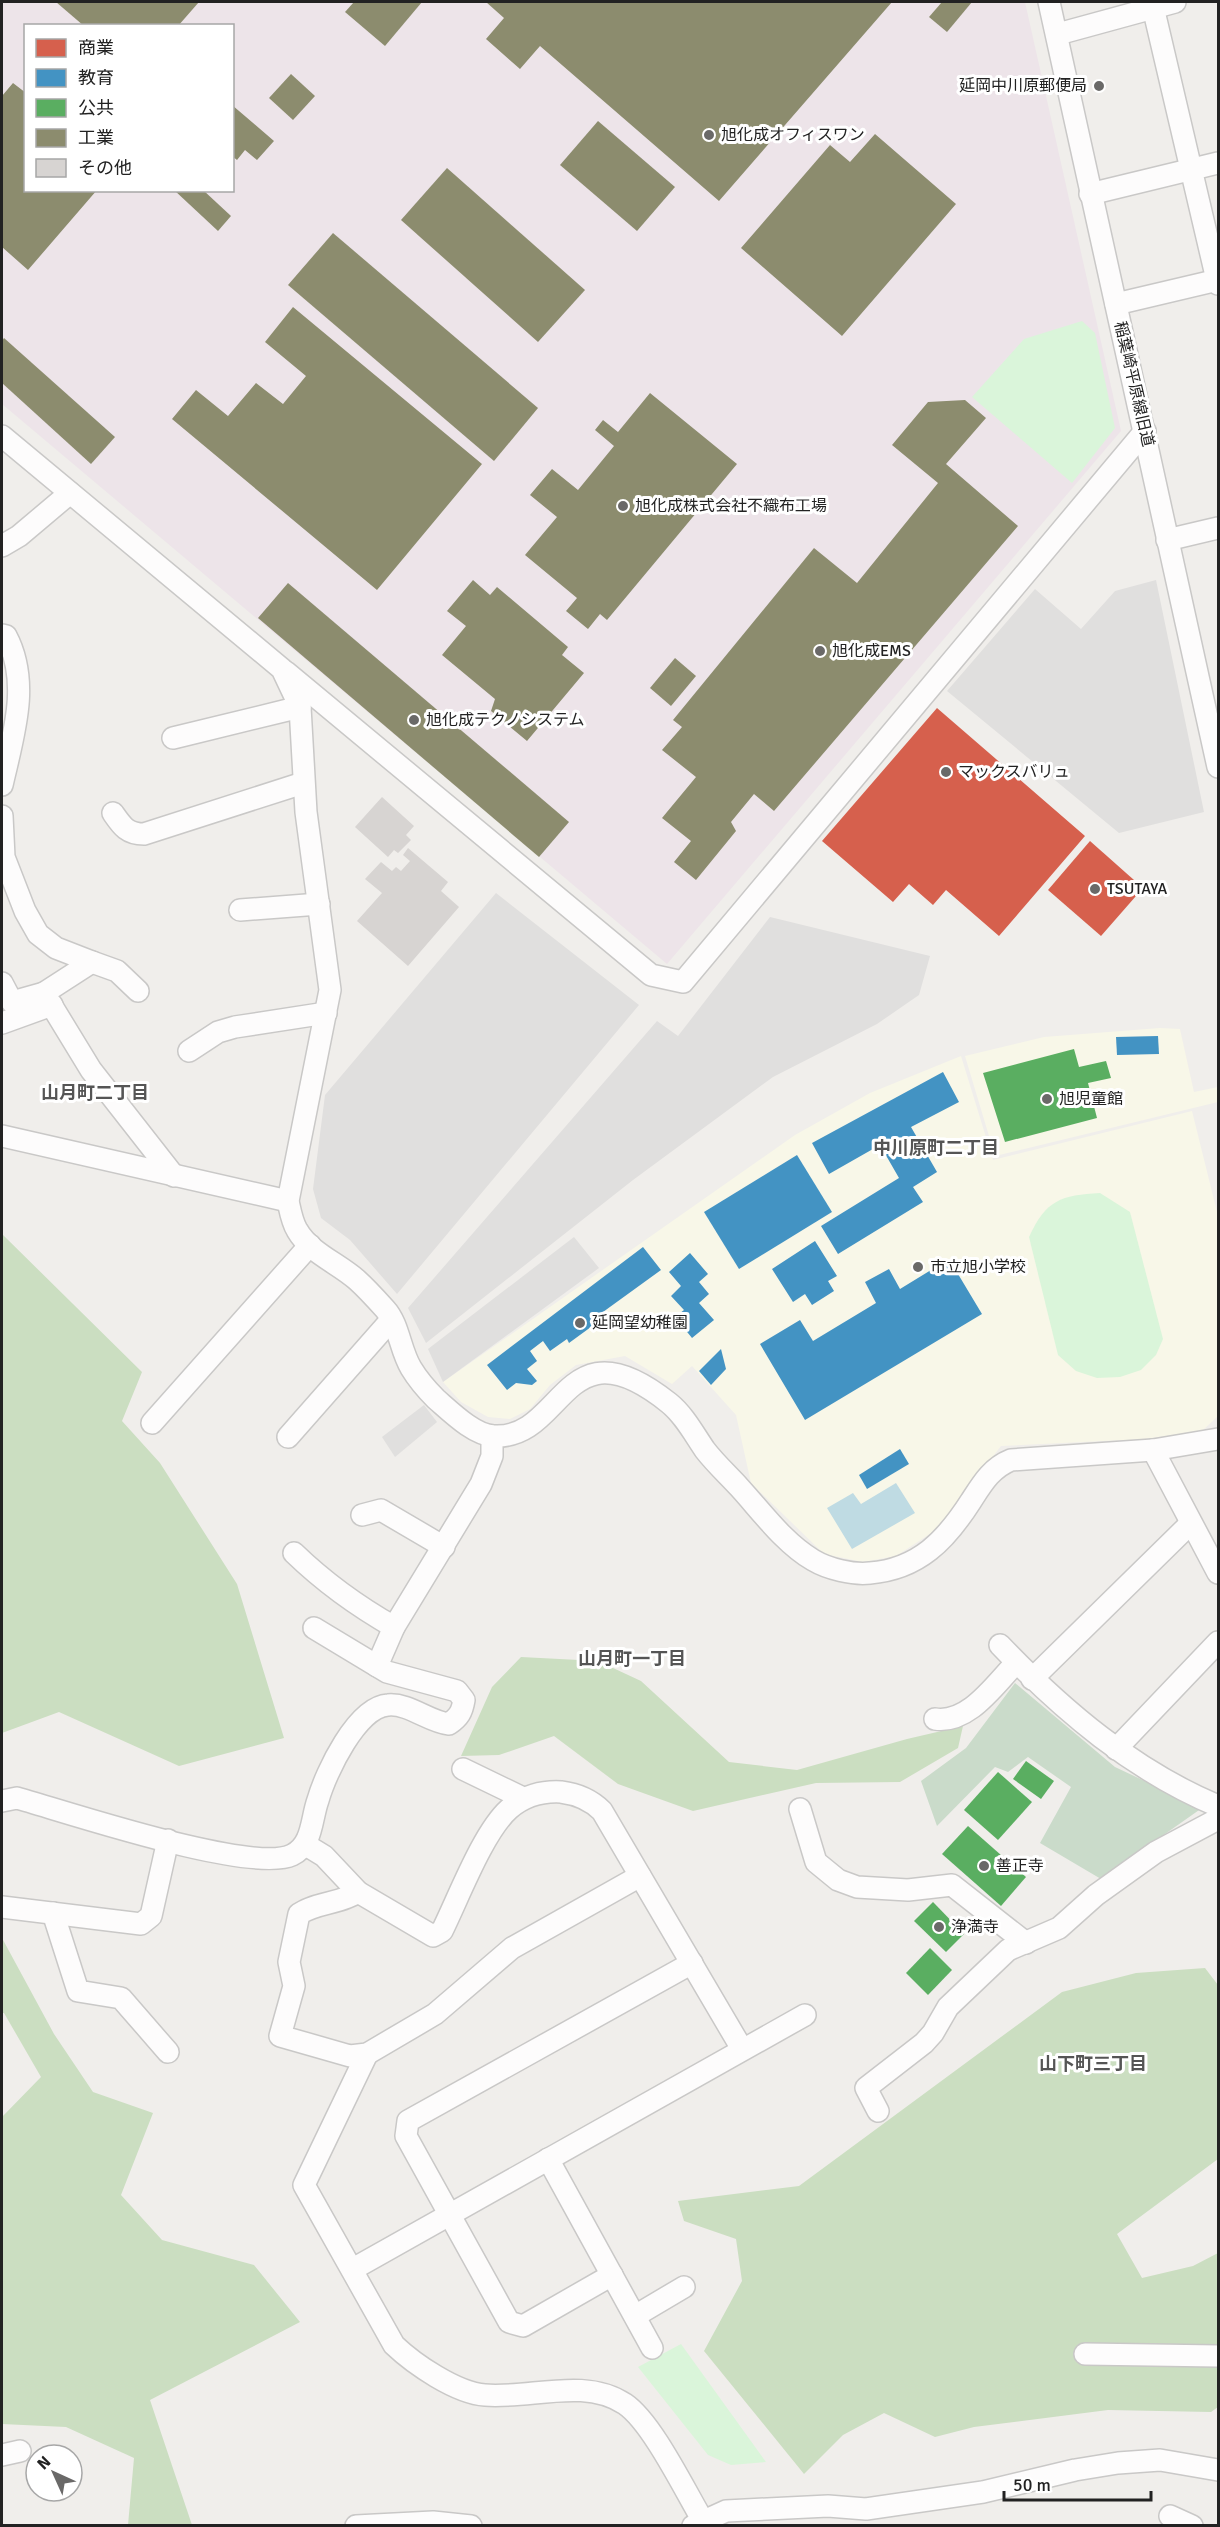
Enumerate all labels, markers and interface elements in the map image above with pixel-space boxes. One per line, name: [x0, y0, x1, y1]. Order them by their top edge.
legend: [24, 24, 234, 192]
text: 商業: [78, 37, 114, 59]
text: 教育: [78, 67, 114, 89]
place label: 延岡中川原郵便局: [959, 76, 1087, 96]
marker: 延岡中川原郵便局: [1092, 79, 1106, 93]
text: 公共: [78, 97, 114, 119]
place label: 旭化成オフィスワン: [721, 125, 865, 145]
text: 工業: [78, 127, 114, 149]
marker: 旭化成オフィスワン: [702, 128, 716, 142]
text: その他: [78, 157, 132, 179]
street label: 稲葉崎平原線旧道: [1110, 319, 1158, 449]
place label: 旭化成株式会社不織布工場: [635, 496, 827, 516]
marker: 旭化成株式会社不織布工場: [616, 499, 630, 513]
place label: 旭化成EMS: [832, 641, 911, 661]
marker: 旭化成EMS: [813, 644, 827, 658]
place label: 旭化成テクノシステム: [426, 710, 585, 730]
marker: 旭化成テクノシステム: [407, 713, 421, 727]
place label: マックスバリュ: [958, 762, 1070, 782]
marker: マックスバリュ: [939, 765, 953, 779]
place label: TSUTAYA: [1107, 879, 1168, 899]
marker: TSUTAYA: [1088, 882, 1102, 896]
district label: 山月町二丁目: [41, 1082, 149, 1104]
place label: 旭児童館: [1059, 1089, 1123, 1109]
marker: 旭児童館: [1040, 1092, 1054, 1106]
district label: 中川原町二丁目: [873, 1137, 999, 1159]
place label: 市立旭小学校: [930, 1257, 1026, 1277]
marker: 市立旭小学校: [911, 1260, 925, 1274]
place label: 延岡望幼稚園: [592, 1313, 688, 1333]
marker: 延岡望幼稚園: [573, 1316, 587, 1330]
district label: 山月町一丁目: [578, 1648, 686, 1670]
place label: 善正寺: [996, 1856, 1044, 1876]
marker: 善正寺: [977, 1859, 991, 1873]
place label: 浄満寺: [951, 1917, 999, 1937]
marker: 浄満寺: [932, 1920, 946, 1934]
district label: 山下町三丁目: [1039, 2053, 1147, 2075]
north arrow: [24, 2443, 84, 2503]
text: N: [33, 2452, 55, 2474]
scale bar: [1004, 2464, 1151, 2502]
text: 50 m: [1013, 2474, 1051, 2496]

